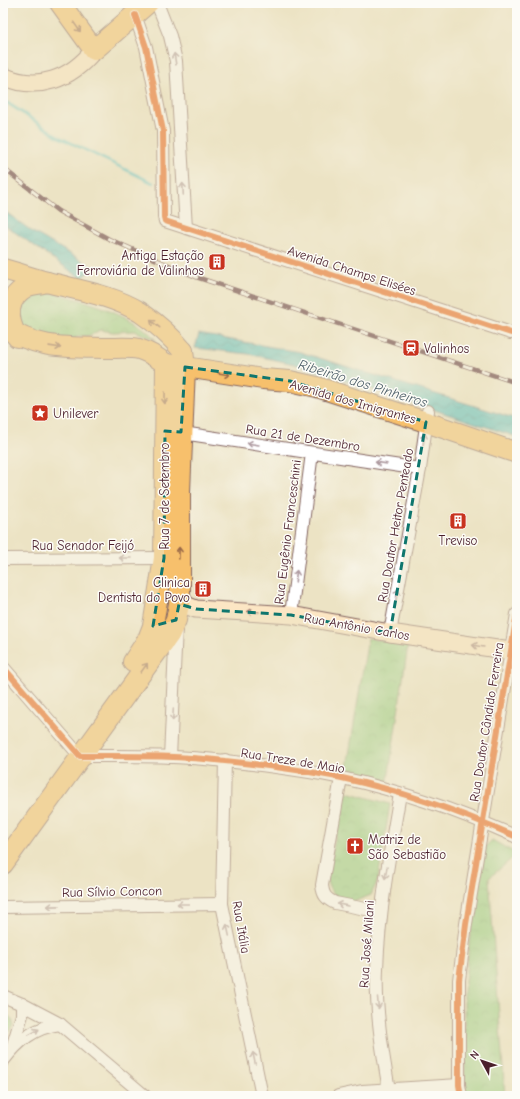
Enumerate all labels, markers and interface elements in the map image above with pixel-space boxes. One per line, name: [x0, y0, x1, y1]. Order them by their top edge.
one-way arrow: [73, 21, 81, 32]
one-way arrow: [171, 53, 179, 66]
one-way arrow: [180, 183, 187, 196]
street label: Avenida Champs Elisées: [286, 243, 418, 298]
place label: Antiga Estação Ferroviária de Valinhos: [77, 248, 204, 278]
building icon: Antiga Estação Ferroviária de Valinhos: [207, 252, 227, 272]
one-way arrow: [150, 320, 161, 328]
station icon: Valinhos: [401, 338, 421, 358]
place label: Valinhos: [424, 341, 469, 356]
one-way arrow: [48, 343, 61, 351]
water label: Ribeirão dos Pinheiros: [296, 356, 429, 411]
one-way arrow: [217, 370, 230, 378]
street label: Avenida dos Imigrantes: [288, 376, 418, 427]
one-way arrow: [161, 391, 169, 404]
place icon: Unilever: [30, 403, 50, 423]
place label: Unilever: [53, 406, 99, 421]
street label: Rua 21 de Dezembro: [245, 421, 361, 454]
one-way arrow: [420, 433, 428, 446]
one-way arrow: [247, 439, 260, 447]
street label: Rua 7 de Setembro: [157, 443, 172, 549]
street label: Rua Doutor Heitor Penteado: [375, 447, 416, 603]
street label: Rua Eugênio Franceschini: [271, 459, 304, 605]
one-way arrow: [375, 459, 388, 467]
building icon: Treviso: [448, 511, 468, 531]
place label: Treviso: [439, 533, 478, 548]
street label: Rua Senador Feijó: [32, 538, 134, 553]
one-way arrow: [175, 547, 183, 560]
one-way arrow: [119, 555, 132, 562]
one-way arrow: [292, 570, 300, 583]
place label: Clinica Dentista do Povo: [98, 575, 190, 605]
building icon: Clinica Dentista do Povo: [193, 579, 213, 599]
one-way arrow: [393, 588, 401, 601]
one-way arrow: [247, 609, 260, 616]
street label: Rua Antônio Carlos: [303, 610, 411, 643]
street label: Rua Doutor Cândido Ferreira: [466, 641, 507, 803]
one-way arrow: [472, 642, 485, 650]
one-way arrow: [140, 663, 148, 674]
one-way arrow: [169, 708, 176, 721]
street label: Rua Treze de Maio: [240, 745, 346, 776]
place label: Matriz de São Sebastião: [368, 832, 446, 862]
church icon: Matriz de São Sebastião: [345, 836, 365, 856]
one-way arrow: [382, 866, 390, 879]
street label: Rua Sílvio Concon: [62, 883, 162, 900]
one-way arrow: [177, 900, 190, 908]
street label: Rua Itália: [230, 900, 254, 955]
one-way arrow: [337, 900, 350, 908]
street label: Rua José Milani: [356, 900, 377, 988]
one-way arrow: [47, 902, 60, 910]
one-way arrow: [223, 924, 231, 937]
one-way arrow: [374, 996, 381, 1009]
one-way arrow: [28, 1028, 40, 1036]
north arrow: [462, 1041, 502, 1081]
text: N: [467, 1048, 482, 1062]
one-way arrow: [249, 1052, 257, 1065]

